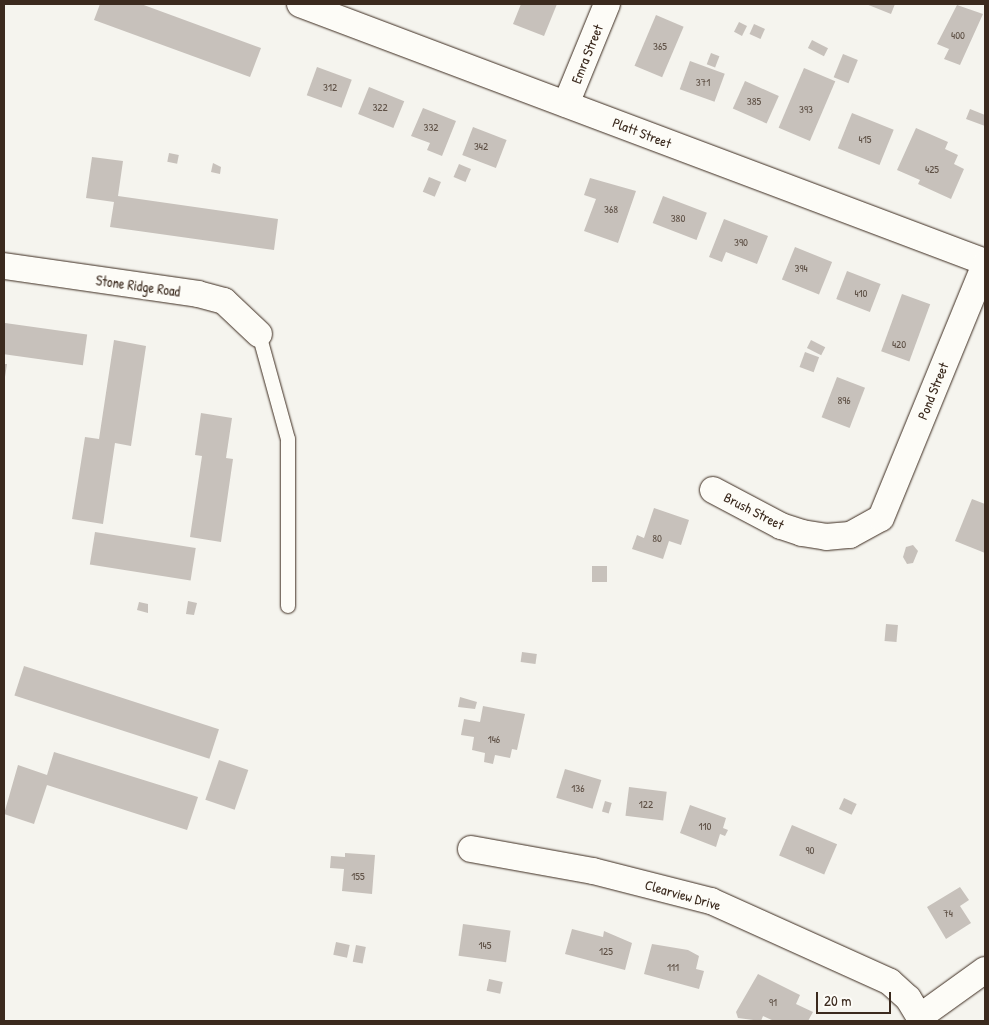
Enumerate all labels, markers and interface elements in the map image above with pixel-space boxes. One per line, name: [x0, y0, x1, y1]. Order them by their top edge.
street label: Emra Street: [568, 22, 606, 86]
house number: 400: [951, 28, 965, 42]
house number: 365: [653, 39, 667, 53]
house number: 371: [696, 75, 710, 89]
house number: 312: [323, 80, 337, 94]
house number: 385: [747, 94, 761, 108]
house number: 322: [372, 100, 388, 114]
house number: 393: [799, 102, 813, 116]
street label: Platt Street: [610, 114, 674, 152]
house number: 332: [423, 120, 439, 134]
house number: 415: [859, 132, 871, 146]
house number: 342: [474, 139, 488, 153]
house number: 425: [925, 162, 939, 176]
house number: 368: [604, 202, 618, 216]
house number: 380: [671, 211, 685, 225]
house number: 390: [734, 235, 748, 249]
house number: 394: [794, 261, 808, 275]
street label: Stone Ridge Road: [95, 272, 181, 300]
house number: 410: [854, 286, 868, 300]
house number: 420: [892, 337, 906, 351]
street label: Pond Street: [914, 360, 952, 422]
house number: 896: [837, 393, 851, 407]
street label: Brush Street: [721, 489, 787, 533]
house number: 80: [652, 531, 662, 545]
house number: 146: [488, 732, 500, 746]
house number: 136: [571, 781, 585, 795]
house number: 122: [639, 797, 653, 811]
house number: 110: [699, 819, 711, 833]
house number: 90: [806, 843, 814, 857]
house number: 155: [351, 869, 365, 883]
street label: Clearview Drive: [643, 876, 723, 914]
house number: 74: [943, 906, 953, 920]
house number: 145: [479, 938, 491, 952]
house number: 125: [599, 944, 613, 958]
house number: 111: [667, 960, 679, 974]
scale bar: [819, 982, 894, 1014]
text: 20 m: [824, 990, 851, 1011]
house number: 91: [769, 995, 777, 1009]

